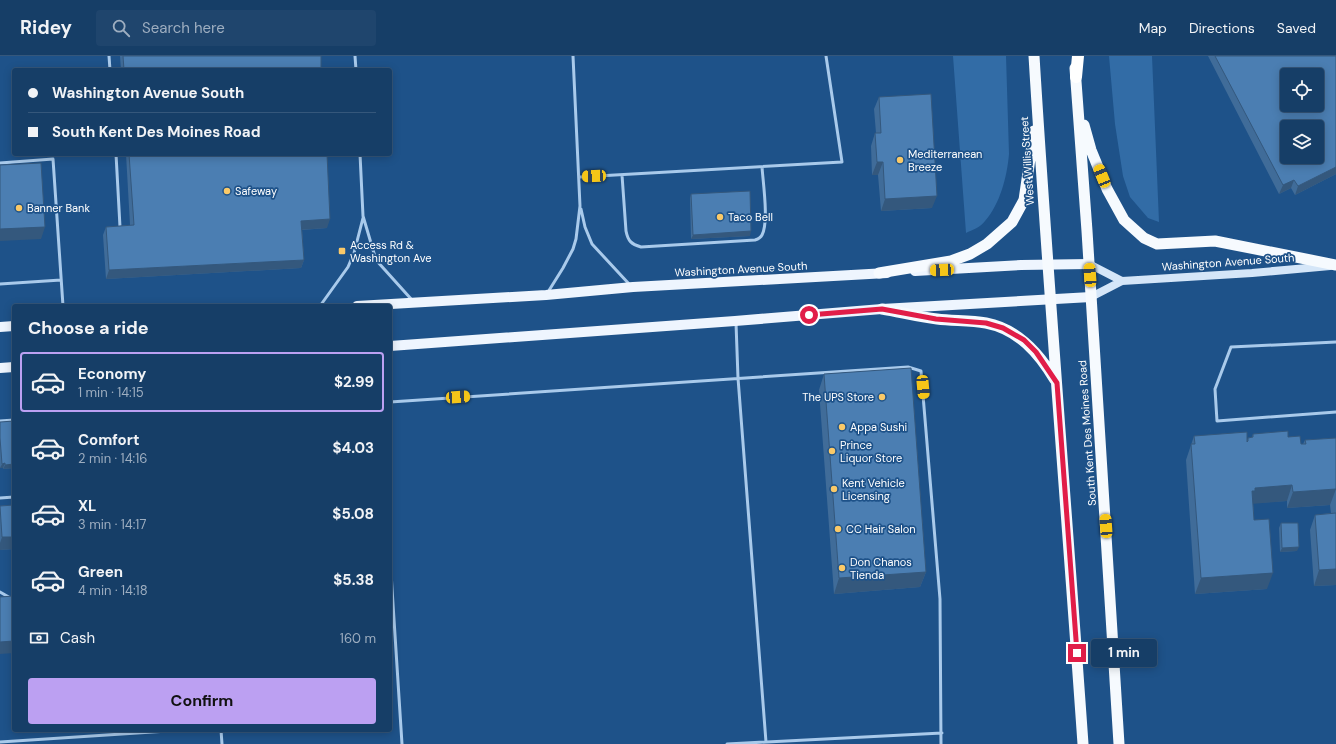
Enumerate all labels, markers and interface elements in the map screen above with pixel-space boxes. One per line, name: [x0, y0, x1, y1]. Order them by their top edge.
search box: [96, 10, 376, 46]
text: Ridey: [20, 15, 72, 40]
icon: search: [110, 17, 132, 39]
text: Search here: [142, 18, 225, 38]
text: Map: [1139, 19, 1167, 37]
text: Directions: [1189, 19, 1255, 37]
text: Saved: [1277, 19, 1316, 37]
map controls: [1280, 68, 1324, 164]
button: locate: [1280, 68, 1324, 112]
text: Washington Avenue South: [52, 83, 244, 103]
street label: West Willis Street: [1017, 116, 1037, 206]
button: layers: [1280, 120, 1324, 164]
text: South Kent Des Moines Road: [52, 122, 260, 142]
place label: Mediterranean Breeze: [908, 147, 982, 174]
marker: Mediterranean Breeze: [895, 155, 905, 165]
car: [1092, 163, 1112, 189]
car: [582, 169, 606, 183]
place label: Safeway: [235, 184, 277, 198]
marker: Safeway: [222, 186, 232, 196]
place label: Banner Bank: [27, 201, 90, 215]
marker: Banner Bank: [14, 203, 24, 213]
place label: Taco Bell: [728, 210, 773, 224]
marker: Taco Bell: [715, 212, 725, 222]
place label: Access Rd & Washington Ave: [350, 238, 431, 265]
marker: Access Rd & Washington Ave: [337, 246, 347, 256]
street label: Washington Avenue South: [1161, 250, 1295, 274]
street label: Washington Avenue South: [674, 259, 808, 279]
car: [930, 263, 954, 277]
car: [1083, 263, 1097, 287]
route start: [800, 306, 818, 324]
text: Choose a ride: [28, 316, 149, 340]
street label: South Kent Des Moines Road: [1075, 360, 1099, 506]
icon: car: [30, 364, 66, 400]
text: Economy: [78, 364, 146, 384]
text: $2.99: [334, 372, 374, 392]
car: [916, 375, 930, 399]
text: 1 min · 14:15: [78, 384, 144, 401]
car: [446, 390, 470, 404]
place label: The UPS Store: [802, 390, 874, 404]
marker: The UPS Store: [877, 392, 887, 402]
place label: Appa Sushi: [850, 420, 907, 434]
marker: Appa Sushi: [837, 422, 847, 432]
icon: car: [30, 430, 66, 466]
text: Comfort: [78, 430, 139, 450]
text: $4.03: [332, 438, 374, 458]
place label: Prince Liquor Store: [840, 438, 902, 465]
marker: Prince Liquor Store: [827, 446, 837, 456]
text: 2 min · 14:16: [78, 450, 147, 467]
place label: Kent Vehicle Licensing: [842, 476, 905, 503]
marker: Kent Vehicle Licensing: [829, 484, 839, 494]
icon: car: [30, 496, 66, 532]
text: XL: [78, 496, 96, 516]
text: $5.08: [332, 504, 374, 524]
car: [1099, 514, 1113, 538]
text: 3 min · 14:17: [78, 516, 146, 533]
place label: CC Hair Salon: [846, 522, 915, 536]
marker: CC Hair Salon: [833, 524, 843, 534]
place label: Don Chanos Tienda: [850, 555, 912, 582]
icon: car: [30, 562, 66, 598]
text: Green: [78, 562, 123, 582]
marker: Don Chanos Tienda: [837, 563, 847, 573]
text: $5.38: [333, 570, 374, 590]
text: 4 min · 14:18: [78, 582, 148, 599]
icon: cash: [28, 627, 50, 649]
text: Cash: [60, 628, 95, 648]
text: 160 m: [340, 630, 376, 647]
callout: 1 min: [1091, 639, 1157, 667]
route end: [1068, 644, 1086, 662]
text: 1 min: [1108, 644, 1140, 661]
button: Confirm: [28, 678, 376, 724]

